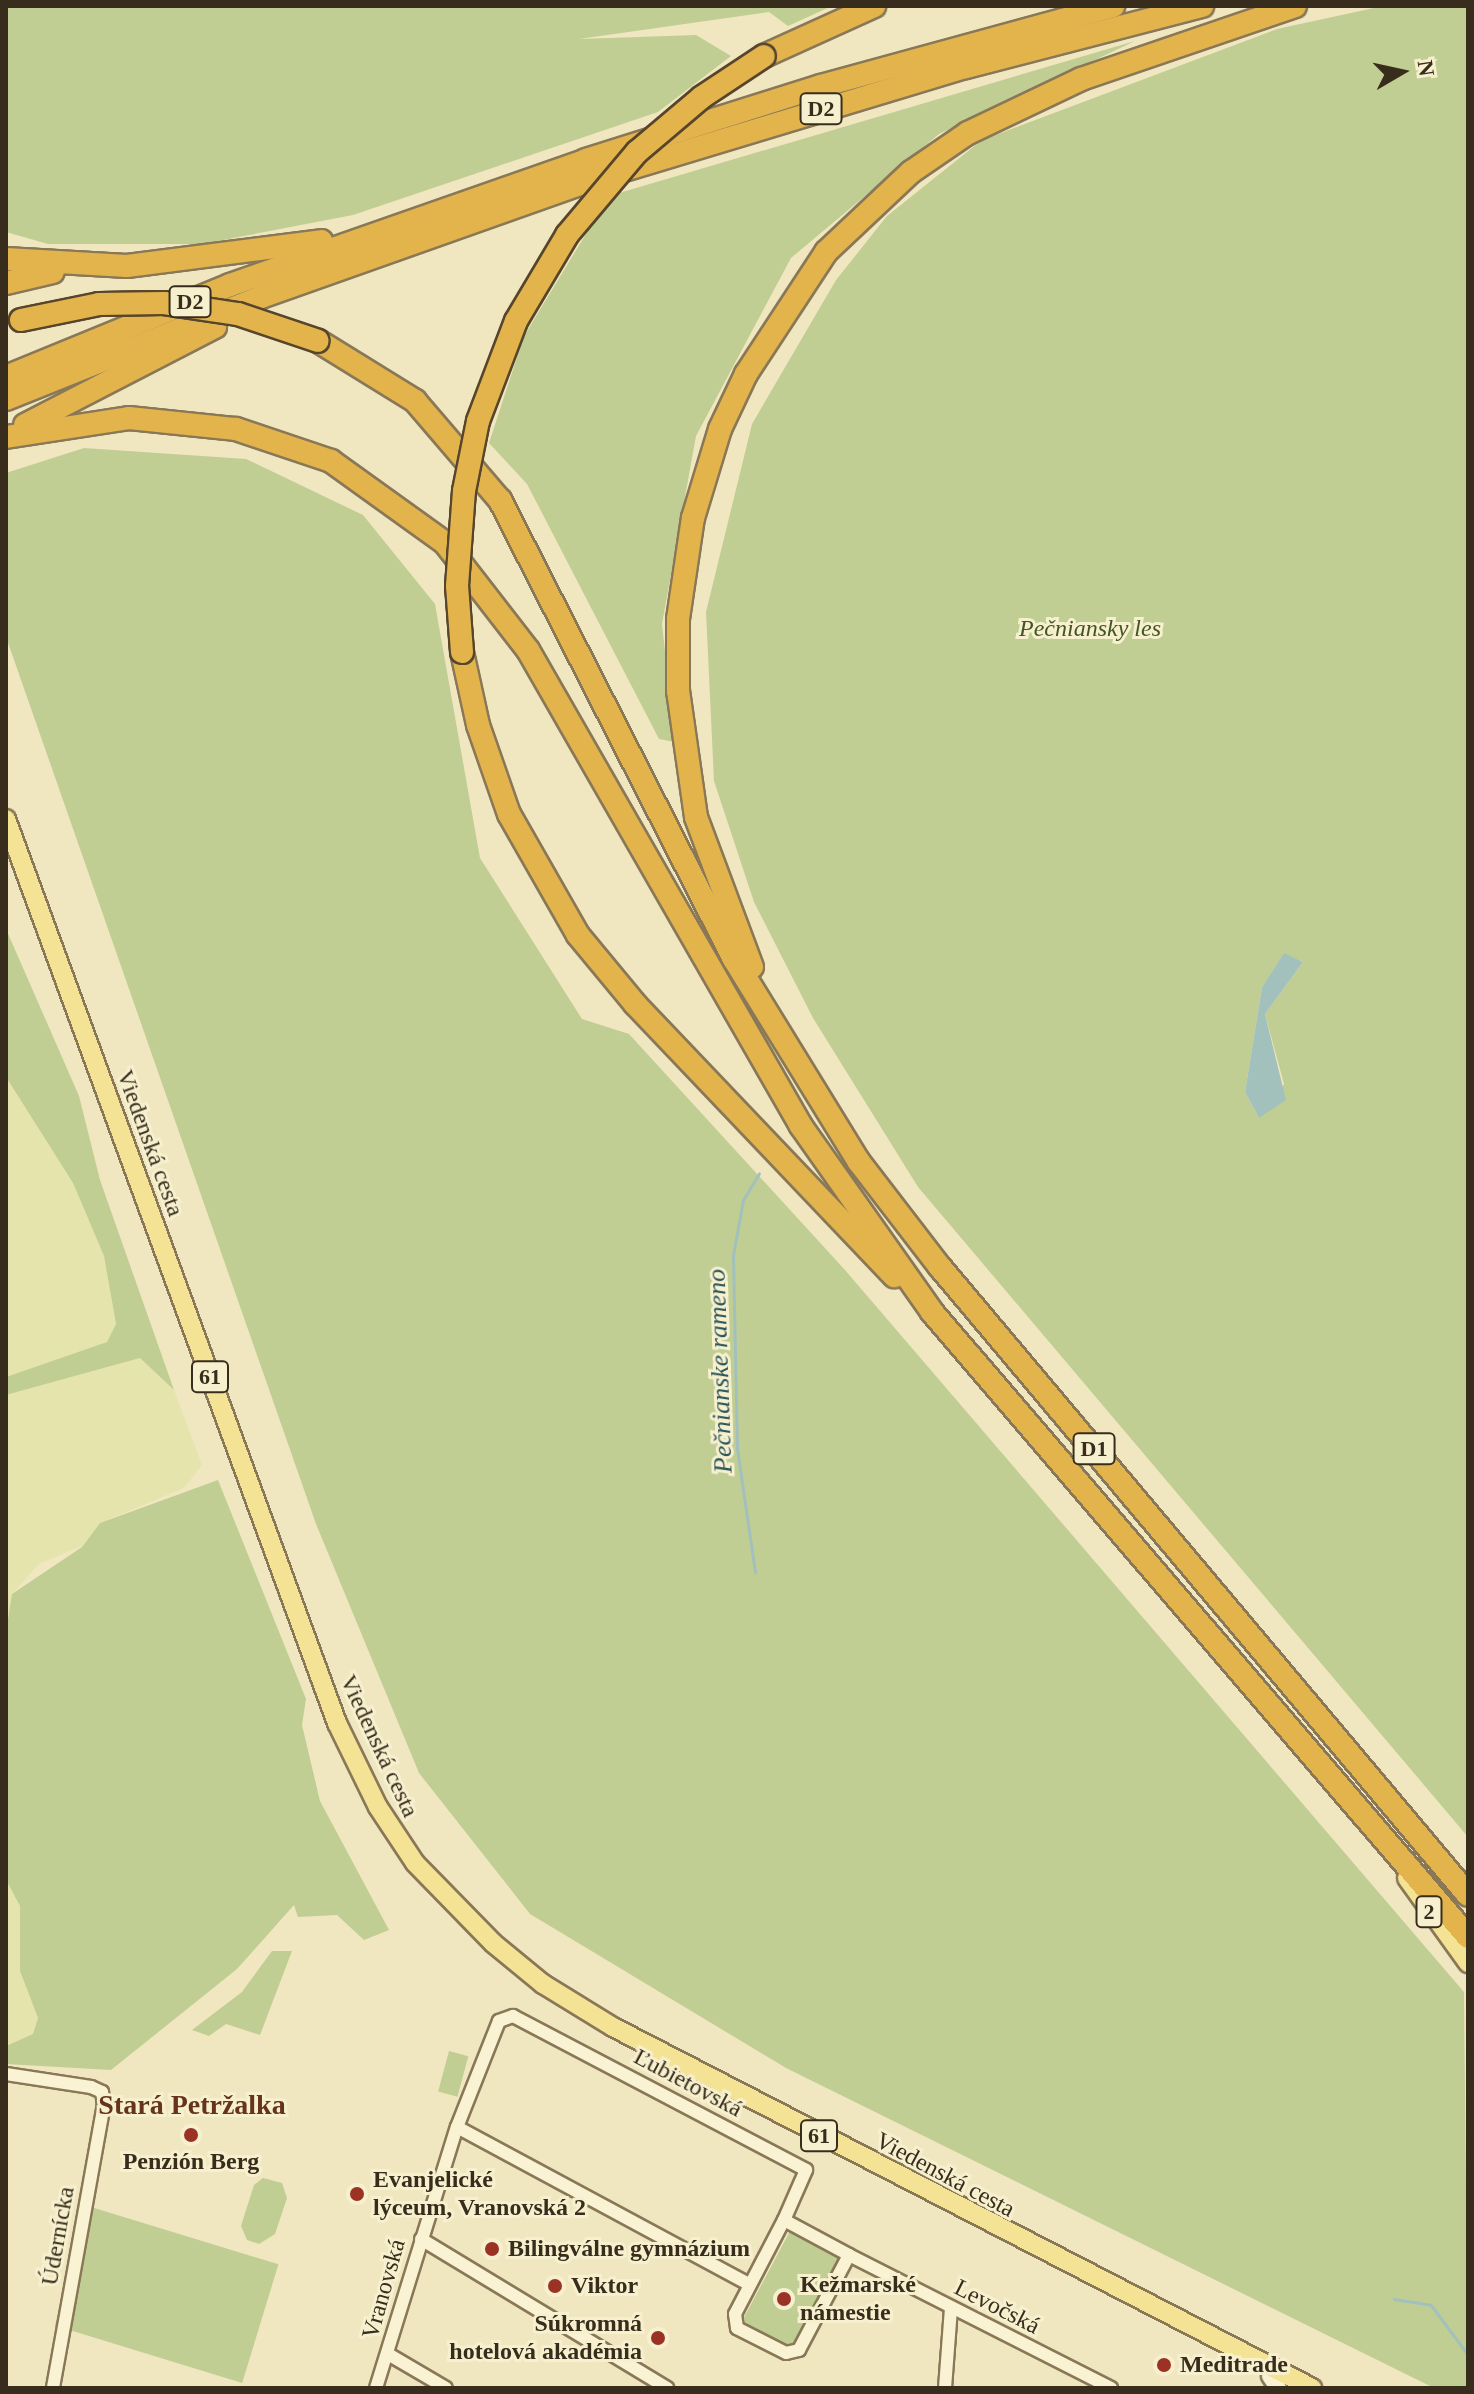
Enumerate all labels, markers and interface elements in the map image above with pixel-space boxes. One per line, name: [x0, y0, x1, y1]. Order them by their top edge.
north arrow: [1362, 32, 1442, 112]
text: N: [1413, 58, 1440, 78]
road number: D2: [799, 91, 843, 127]
road number: D2: [168, 284, 212, 320]
park label: Pečniansky les: [1019, 615, 1161, 643]
street label: Viedenská cesta: [110, 1066, 190, 1220]
water label: Pečnianske rameno: [701, 1268, 739, 1474]
road number: 61: [190, 1359, 230, 1395]
road number: D1: [1072, 1431, 1116, 1467]
street label: Viedenská cesta: [333, 1670, 425, 1822]
road number: 2: [1415, 1894, 1443, 1930]
street label: Ľubietovská: [629, 2042, 747, 2124]
district label: Stará Petržalka: [98, 2088, 286, 2122]
road number: 61: [799, 2118, 839, 2154]
marker: Penzión Berg: [182, 2126, 200, 2144]
street label: Viedenská cesta: [870, 2126, 1020, 2224]
place label: Penzión Berg: [123, 2148, 259, 2176]
place label: Evanjelické lýceum, Vranovská 2: [373, 2166, 587, 2222]
street label: Údernícka: [35, 2184, 81, 2288]
marker: Evanjelické lýceum, Vranovská 2: [348, 2185, 366, 2203]
place label: Bilingválne gymnázium: [508, 2235, 750, 2263]
street label: Vranovská: [356, 2236, 412, 2342]
marker: Bilingválne gymnázium: [483, 2240, 501, 2258]
place label: Kežmarské námestie: [800, 2271, 916, 2327]
place label: Viktor: [571, 2272, 638, 2300]
street label: Levočská: [949, 2273, 1045, 2341]
marker: Viktor: [546, 2277, 564, 2295]
marker: Kežmarské námestie: [775, 2290, 793, 2308]
place label: Súkromná hotelová akadémia: [449, 2310, 642, 2366]
marker: Súkromná hotelová akadémia: [649, 2329, 667, 2347]
place label: Meditrade: [1180, 2351, 1288, 2379]
marker: Meditrade: [1155, 2356, 1173, 2374]

